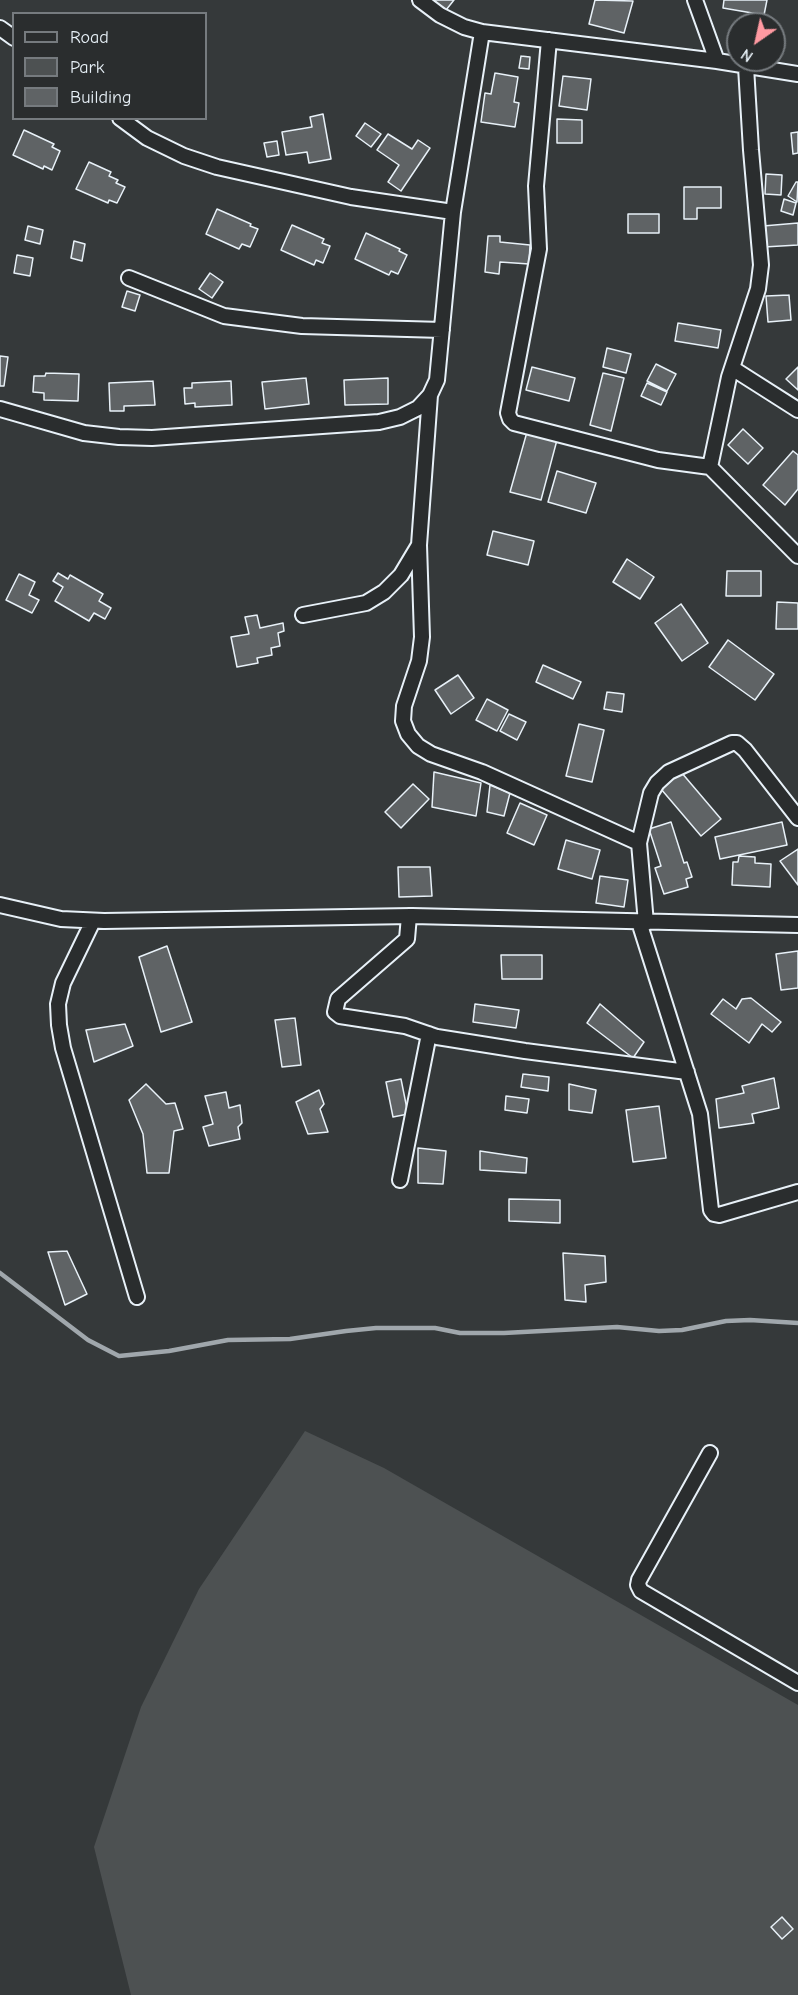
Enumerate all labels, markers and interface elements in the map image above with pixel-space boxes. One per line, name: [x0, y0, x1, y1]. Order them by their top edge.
legend: [12, 12, 207, 120]
north arrow: [726, 12, 786, 72]
text: Road: [70, 27, 109, 48]
text: N: [738, 45, 756, 66]
text: Park: [70, 57, 104, 78]
text: Building: [70, 87, 132, 108]

